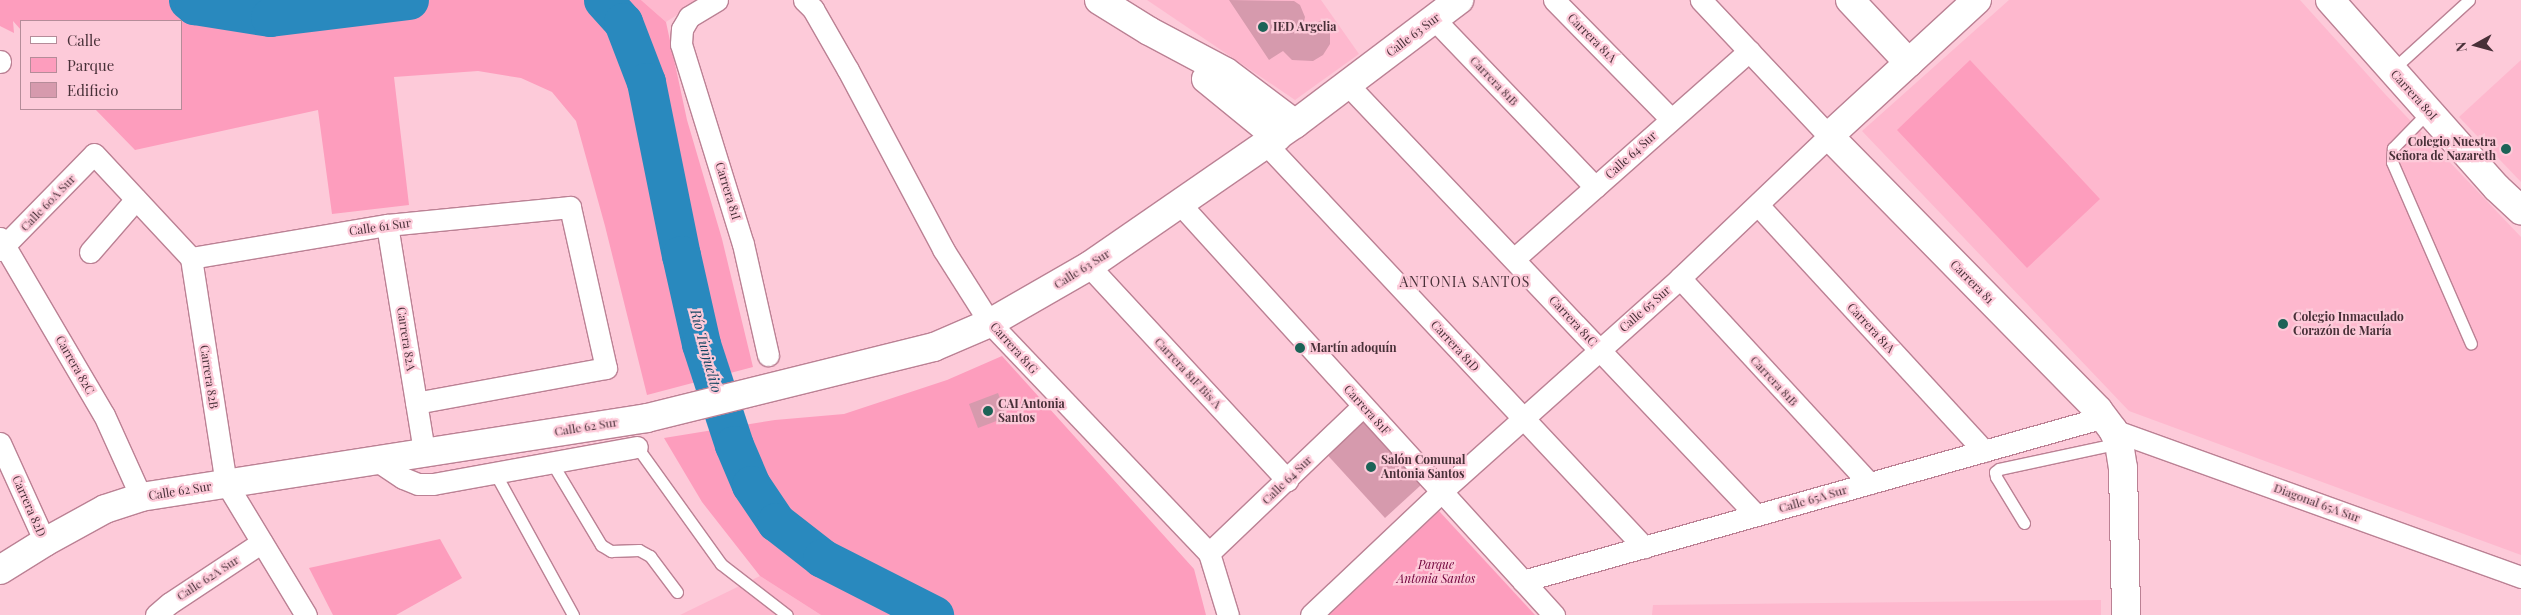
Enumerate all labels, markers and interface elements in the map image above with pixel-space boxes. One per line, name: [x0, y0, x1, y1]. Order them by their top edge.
street label: Calle 63 Sur: [1383, 10, 1443, 60]
street label: Carrera 81A: [1565, 11, 1619, 65]
legend: [20, 20, 182, 110]
place label: IED Argelia: [1273, 20, 1337, 34]
north arrow: [2451, 20, 2501, 70]
marker: IED Argelia: [1257, 21, 1269, 33]
text: Calle: [67, 30, 101, 50]
text: N: [2451, 41, 2471, 53]
street label: Carrera 81B: [1467, 53, 1521, 109]
text: Parque: [67, 55, 114, 75]
street label: Carrera 80I: [2388, 67, 2440, 123]
text: Edificio: [67, 80, 118, 100]
street label: Calle 64 Sur: [1602, 128, 1660, 182]
place label: Colegio Nuestra Señora de Nazareth: [2389, 135, 2496, 163]
marker: Colegio Nuestra Señora de Nazareth: [2500, 143, 2512, 155]
street label: Carrera 81I: [712, 160, 744, 222]
street label: Calle 60A Sur: [18, 172, 78, 234]
street label: Calle 61 Sur: [348, 216, 412, 238]
street label: Calle 63 Sur: [1051, 246, 1113, 292]
street label: Carrera 81: [1947, 257, 1997, 307]
district label: ANTONIA SANTOS: [1398, 274, 1532, 290]
street label: Calle 65 Sur: [1617, 283, 1673, 335]
street label: Carrera 81C: [1546, 293, 1600, 349]
street label: Carrera 81A: [1844, 300, 1898, 356]
street label: Carrera 82A: [394, 306, 418, 372]
water label: Río Tunjuelito: [687, 308, 725, 394]
place label: Colegio Inmaculado Corazón de María: [2293, 310, 2404, 338]
street label: Carrera 81D: [1428, 318, 1482, 374]
marker: Colegio Inmaculado Corazón de María: [2277, 318, 2289, 330]
street label: Carrera 81G: [987, 319, 1041, 377]
street label: Carrera 82C: [52, 333, 98, 397]
street label: Carrera 81F Bis A: [1151, 334, 1225, 412]
place label: Martín adoquín: [1310, 341, 1397, 355]
marker: Martín adoquín: [1294, 342, 1306, 354]
street label: Carrera 82B: [197, 344, 221, 410]
street label: Carrera 81B: [1747, 353, 1801, 409]
street label: Carrera 81F: [1341, 382, 1393, 438]
place label: CAI Antonia Santos: [998, 397, 1065, 425]
marker: CAI Antonia Santos: [982, 405, 994, 417]
street label: Calle 62 Sur: [553, 415, 619, 439]
street label: Calle 64 Sur: [1259, 453, 1315, 507]
place label: Salón Comunal Antonia Santos: [1381, 453, 1465, 481]
marker: Salón Comunal Antonia Santos: [1365, 461, 1377, 473]
street label: Carrera 82D: [9, 473, 49, 539]
street label: Calle 62 Sur: [147, 479, 213, 503]
street label: Diagonal 65A Sur: [2272, 481, 2362, 525]
street label: Calle 65A Sur: [1777, 482, 1849, 516]
street label: Calle 62A Sur: [174, 553, 242, 603]
park label: Parque Antonia Santos: [1397, 558, 1475, 586]

